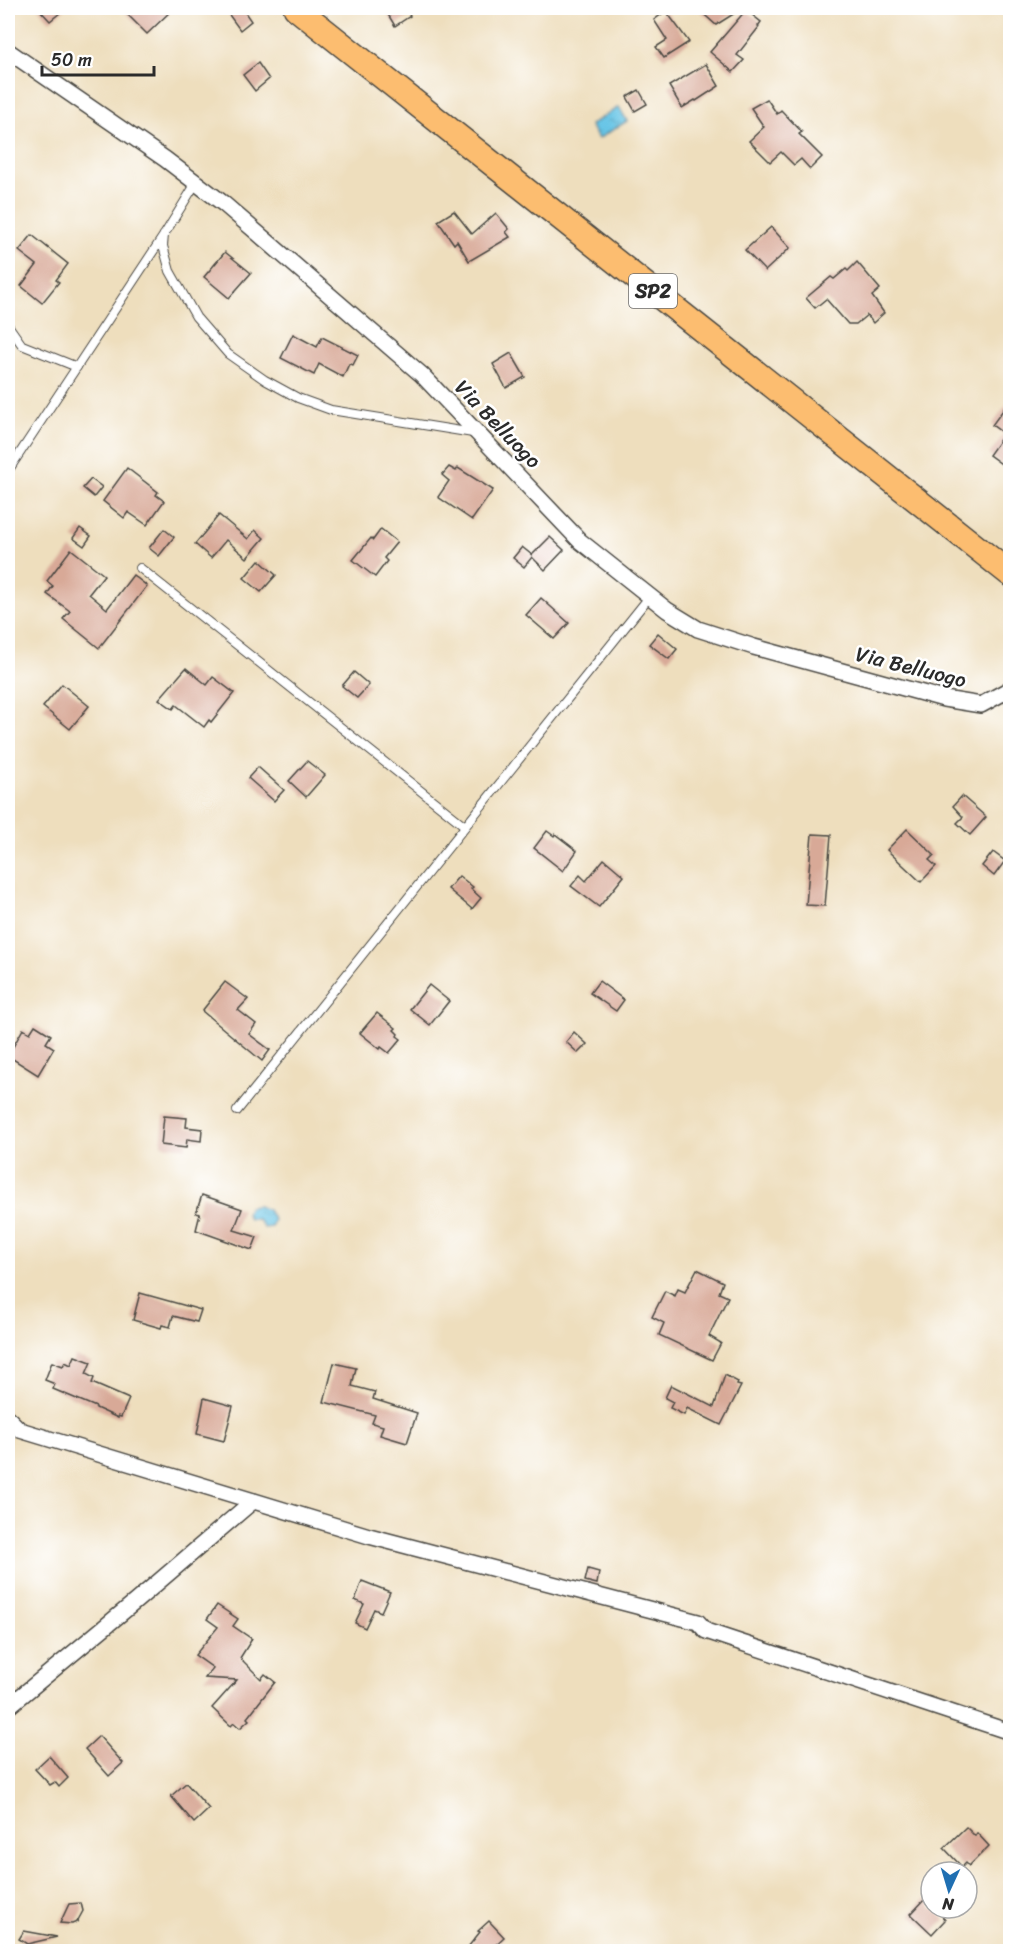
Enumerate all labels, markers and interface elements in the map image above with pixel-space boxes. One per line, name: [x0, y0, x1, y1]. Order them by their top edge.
scale bar: [42, 39, 154, 77]
text: 50 m: [51, 44, 92, 76]
road number: SP2: [629, 274, 677, 308]
street label: Via Belluogo: [445, 370, 551, 478]
street label: Via Belluogo: [852, 635, 970, 699]
north arrow: [919, 1860, 979, 1920]
text: N: [941, 1890, 956, 1919]

